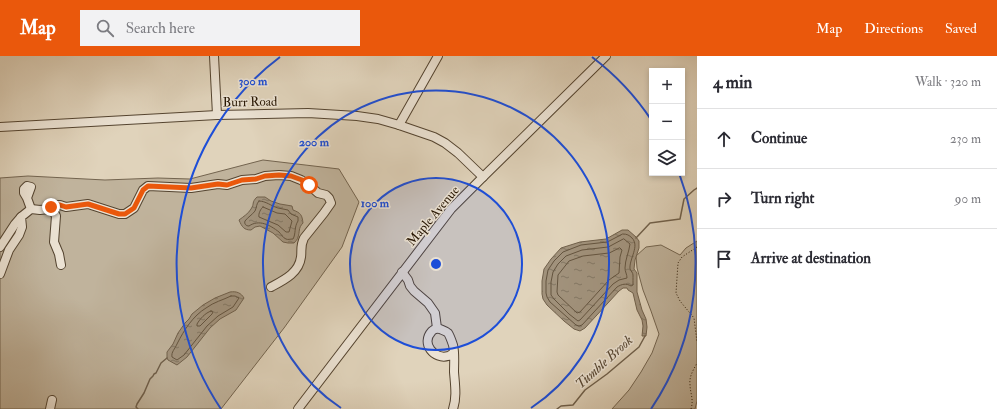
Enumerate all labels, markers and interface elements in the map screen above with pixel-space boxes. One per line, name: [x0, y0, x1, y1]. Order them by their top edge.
search box: [80, 10, 360, 46]
text: Map: [20, 16, 56, 40]
icon: search: [94, 17, 116, 39]
text: Search here: [126, 19, 195, 38]
text: Map: [816, 20, 842, 37]
text: Directions: [864, 20, 923, 37]
text: Saved: [945, 20, 977, 37]
map controls: [649, 68, 685, 176]
button: +: [649, 68, 685, 104]
text: 4 min: [713, 72, 752, 93]
text: 300 m: [239, 74, 268, 89]
text: Walk · 320 m: [915, 74, 981, 90]
street label: Burr Road: [222, 94, 278, 110]
button: −: [649, 104, 685, 140]
icon: ahead: [713, 128, 735, 150]
text: Continue: [751, 129, 807, 148]
text: 230 m: [950, 131, 981, 147]
text: 200 m: [299, 135, 330, 150]
button: layers: [649, 140, 685, 176]
route start: [300, 176, 318, 194]
street label: Maple Avenue: [403, 182, 464, 250]
icon: right: [713, 188, 735, 210]
text: Turn right: [751, 189, 814, 208]
text: 90 m: [955, 191, 981, 207]
text: 100 m: [361, 196, 390, 211]
route end: [42, 198, 60, 216]
icon: arrive: [713, 248, 735, 270]
text: Arrive at destination: [751, 249, 871, 268]
centre of rings: [429, 257, 443, 271]
water label: Tumble Brook: [572, 332, 636, 392]

